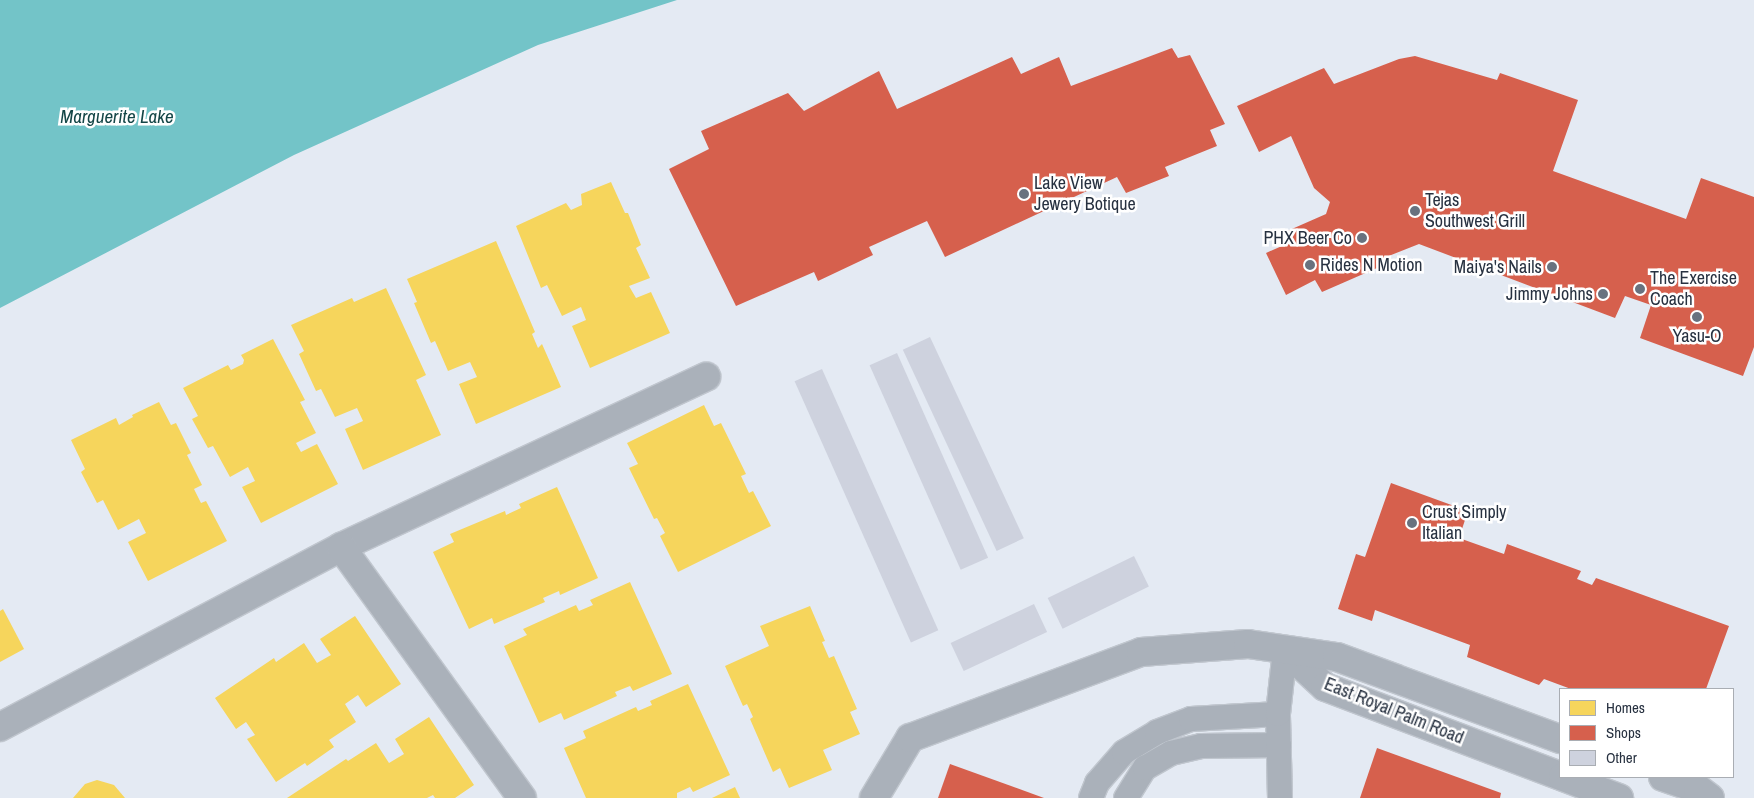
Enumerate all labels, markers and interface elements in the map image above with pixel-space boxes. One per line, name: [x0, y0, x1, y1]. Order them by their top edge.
water label: Marguerite Lake: [60, 106, 174, 128]
place label: Lake View Jewery Botique: [1034, 173, 1136, 215]
marker: Lake View Jewery Botique: [1018, 188, 1030, 200]
place label: Tejas Southwest Grill: [1425, 190, 1525, 232]
marker: Tejas Southwest Grill: [1409, 205, 1421, 217]
place label: PHX Beer Co: [1263, 227, 1352, 249]
marker: PHX Beer Co: [1356, 232, 1368, 244]
place label: Rides N Motion: [1320, 254, 1423, 276]
place label: Maiya's Nails: [1454, 256, 1542, 278]
marker: Rides N Motion: [1304, 259, 1316, 271]
marker: Maiya's Nails: [1546, 261, 1558, 273]
place label: The Exercise Coach: [1650, 268, 1737, 310]
place label: Jimmy Johns: [1506, 283, 1593, 305]
marker: The Exercise Coach: [1634, 283, 1646, 295]
marker: Jimmy Johns: [1597, 288, 1609, 300]
marker: Yasu-O: [1691, 311, 1703, 323]
place label: Yasu-O: [1673, 325, 1721, 347]
place label: Crust Simply Italian: [1422, 502, 1506, 544]
marker: Crust Simply Italian: [1406, 517, 1418, 529]
street label: East Royal Palm Road: [1321, 673, 1467, 749]
legend: [1559, 688, 1734, 778]
text: Homes: [1606, 697, 1645, 718]
text: Shops: [1606, 722, 1641, 743]
text: Other: [1606, 747, 1637, 768]

